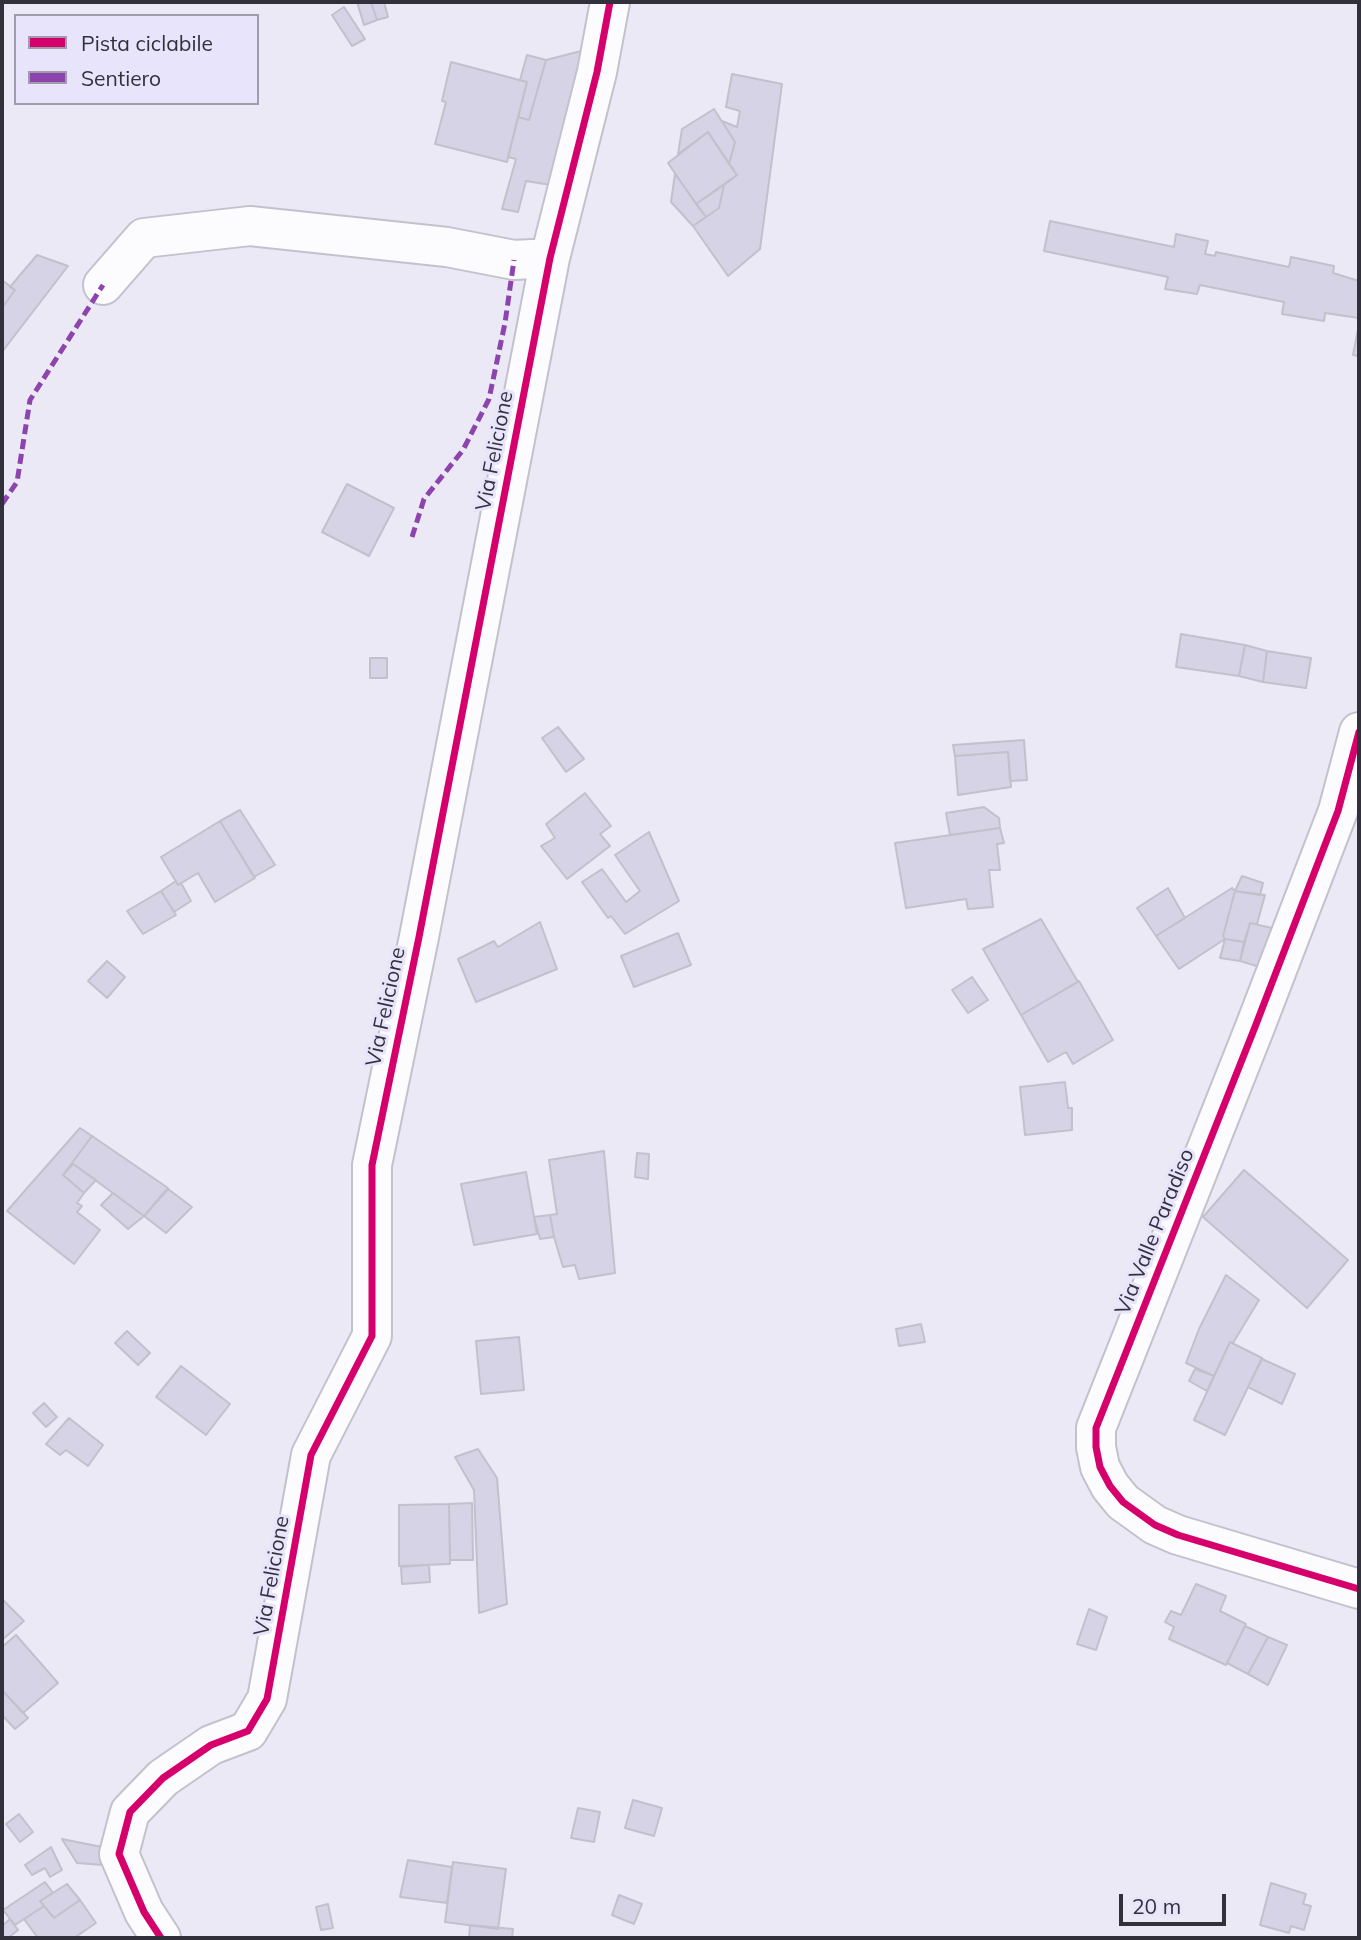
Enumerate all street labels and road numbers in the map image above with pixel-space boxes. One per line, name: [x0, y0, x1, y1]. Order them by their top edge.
street label: Via Felicione: [471, 389, 519, 513]
street label: Via Felicione: [361, 945, 411, 1069]
street label: Via Valle Paradiso: [1110, 1145, 1200, 1319]
street label: Via Felicione: [249, 1514, 295, 1638]

